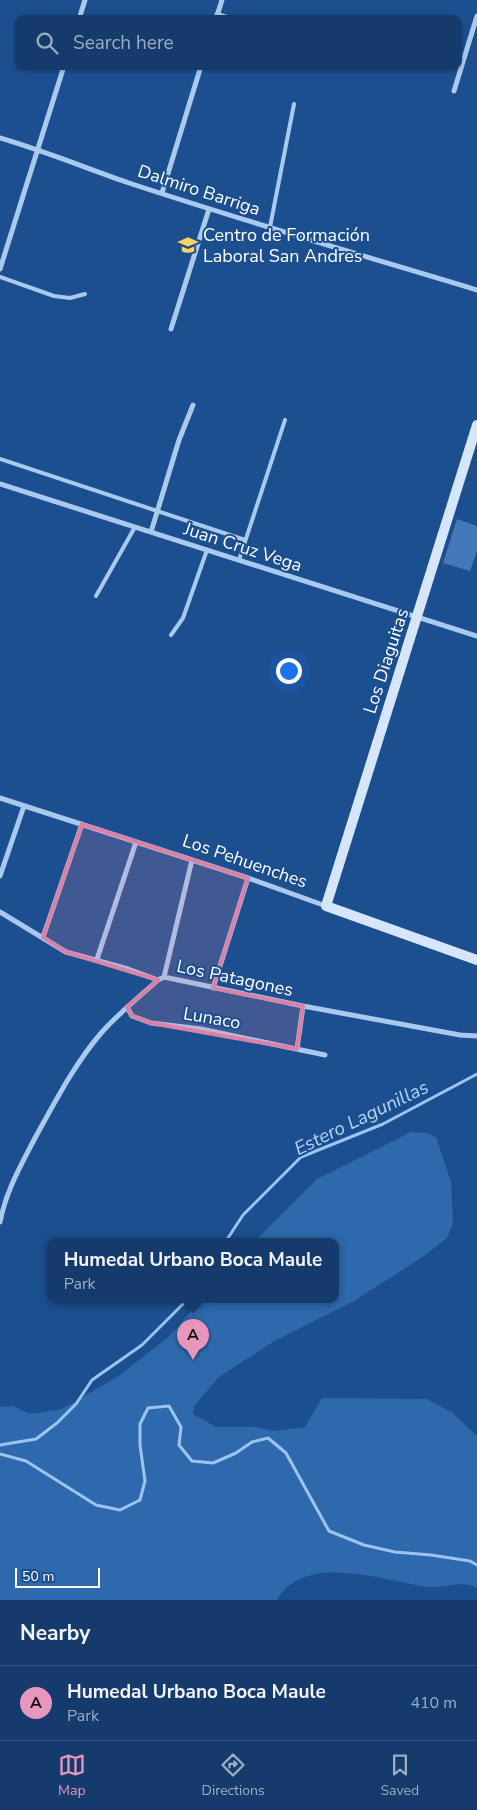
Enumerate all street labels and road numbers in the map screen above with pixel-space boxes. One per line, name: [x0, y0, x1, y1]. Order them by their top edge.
street label: Dalmiro Barriga: [135, 159, 263, 221]
street label: Juan Cruz Vega: [180, 516, 305, 577]
street label: Los Diaguitas: [358, 605, 414, 717]
street label: Los Pehuenches: [179, 828, 311, 894]
street label: Los Patagones: [175, 954, 295, 1002]
street label: Lunaco: [182, 1001, 242, 1035]

